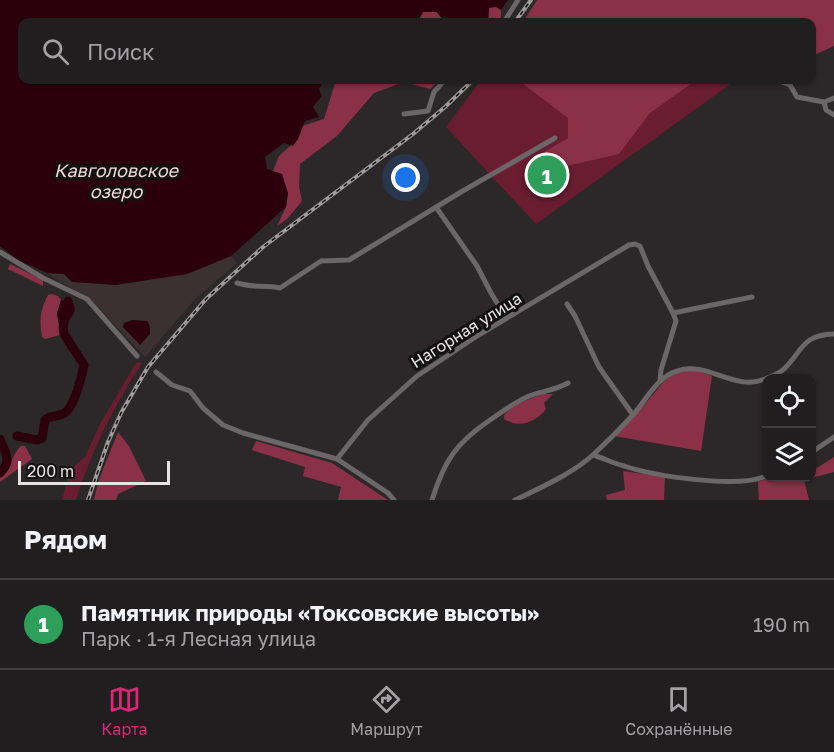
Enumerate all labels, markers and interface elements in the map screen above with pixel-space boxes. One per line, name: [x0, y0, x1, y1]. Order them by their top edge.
search box: [18, 18, 816, 84]
icon: search: [39, 35, 72, 68]
text: Поиск: [87, 38, 155, 65]
pin: 1: [528, 152, 566, 198]
water label: Кавголовское озеро: [54, 159, 180, 202]
your location: [391, 163, 420, 192]
street label: Нагорная улица: [407, 288, 525, 372]
map controls: [762, 374, 816, 482]
button: locate: [762, 374, 816, 428]
button: layers: [762, 428, 816, 482]
scale bar: [18, 458, 170, 486]
text: 200 m: [27, 461, 74, 481]
text: Рядом: [24, 524, 107, 555]
text: Памятник природы «Токсовские высоты»: [81, 599, 539, 626]
text: 1: [38, 612, 49, 636]
text: 190 m: [753, 612, 810, 636]
text: Парк · 1-я Лесная улица: [81, 626, 316, 650]
tab: Карта: [101, 683, 148, 739]
tab: Маршрут: [350, 683, 423, 739]
tab: Сохранённые: [625, 683, 733, 739]

